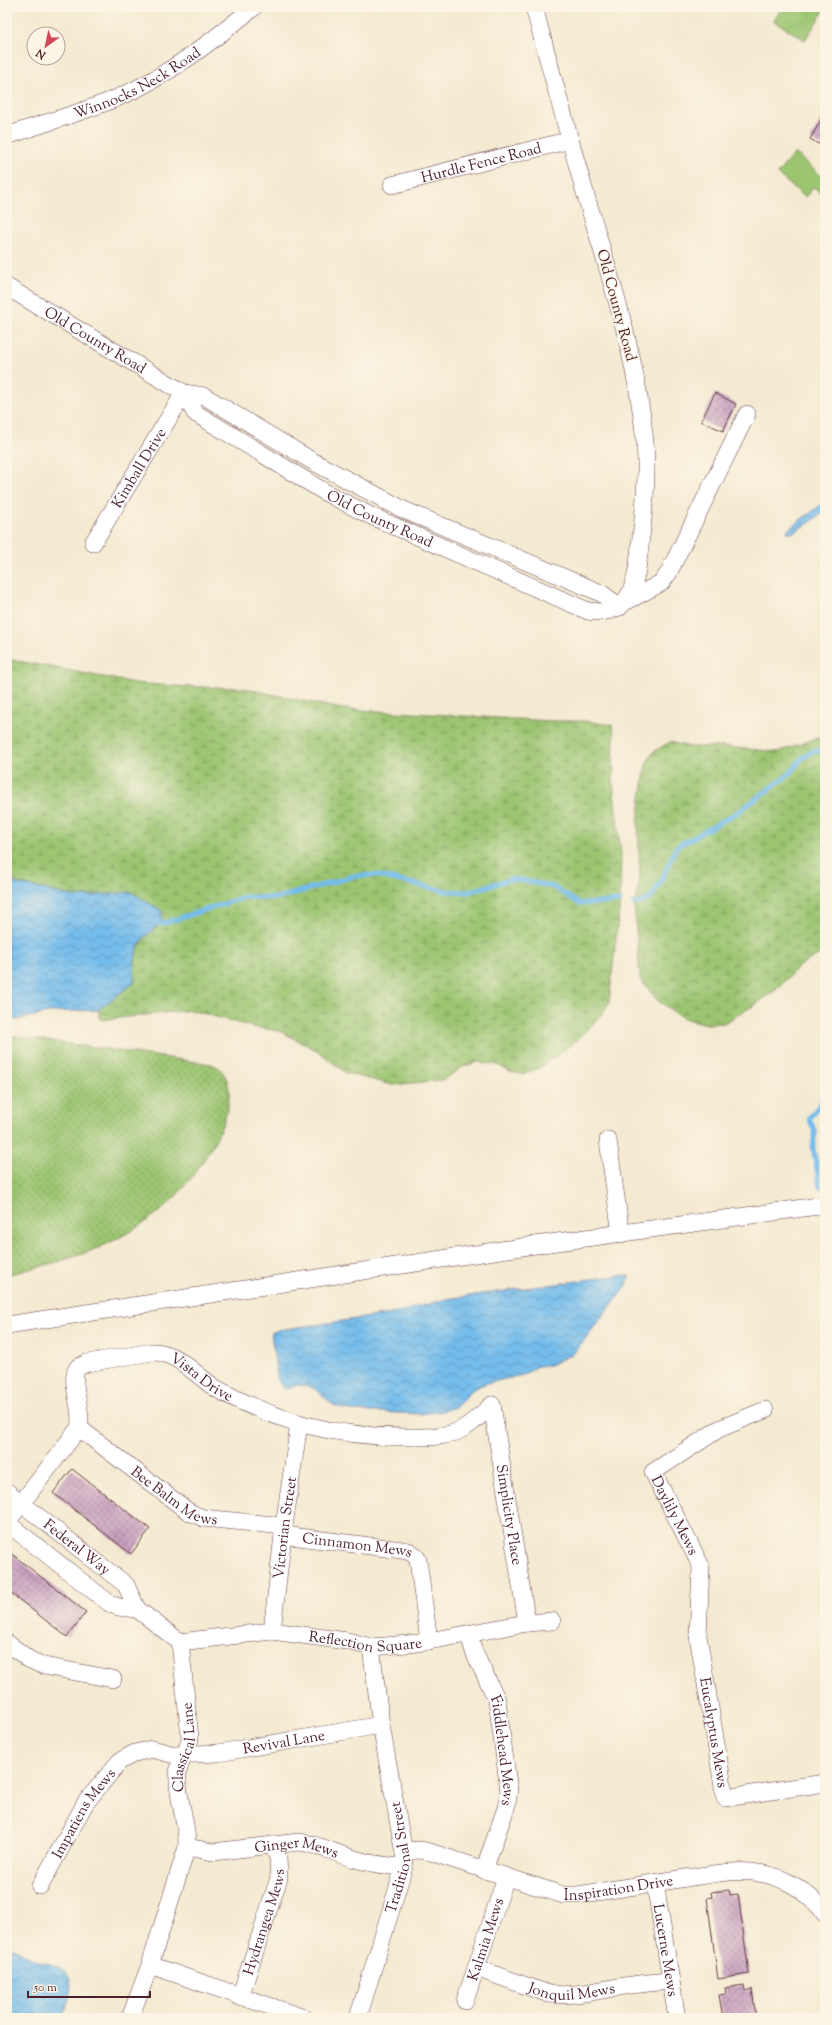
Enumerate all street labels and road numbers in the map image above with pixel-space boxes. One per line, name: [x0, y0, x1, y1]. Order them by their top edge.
street label: Winnocks Neck Road: [71, 43, 206, 125]
street label: Hurdle Fence Road: [419, 138, 544, 189]
street label: Old County Road: [590, 247, 641, 364]
street label: Old County Road: [40, 303, 150, 380]
street label: Kimball Drive: [108, 425, 172, 513]
street label: Old County Road: [322, 486, 436, 554]
street label: Vista Drive: [166, 1348, 236, 1408]
street label: Bee Balm Mews: [126, 1462, 218, 1531]
street label: Simplicity Place: [490, 1463, 527, 1567]
street label: Daylily Mews: [645, 1472, 703, 1559]
street label: Victorian Street: [269, 1475, 303, 1580]
street label: Federal Way: [38, 1515, 115, 1581]
street label: Cinnamon Mews: [301, 1529, 416, 1564]
street label: Reflection Square: [307, 1627, 424, 1659]
street label: Eucalyptus Mews: [693, 1676, 732, 1790]
street label: Fiddlehead Mews: [484, 1692, 518, 1808]
street label: Classical Lane: [169, 1701, 202, 1793]
street label: Revival Lane: [241, 1726, 327, 1761]
street label: Impatiens Mews: [48, 1764, 122, 1863]
street label: Traditional Street: [381, 1800, 418, 1916]
street label: Ginger Mews: [253, 1833, 341, 1865]
street label: Hydrangea Mews: [239, 1868, 291, 1978]
street label: Inspiration Drive: [564, 1871, 675, 1907]
street label: Kalmia Mews: [463, 1895, 510, 1984]
street label: Lucerne Mews: [647, 1903, 682, 1998]
street label: Jonquil Mews: [524, 1978, 617, 2007]

